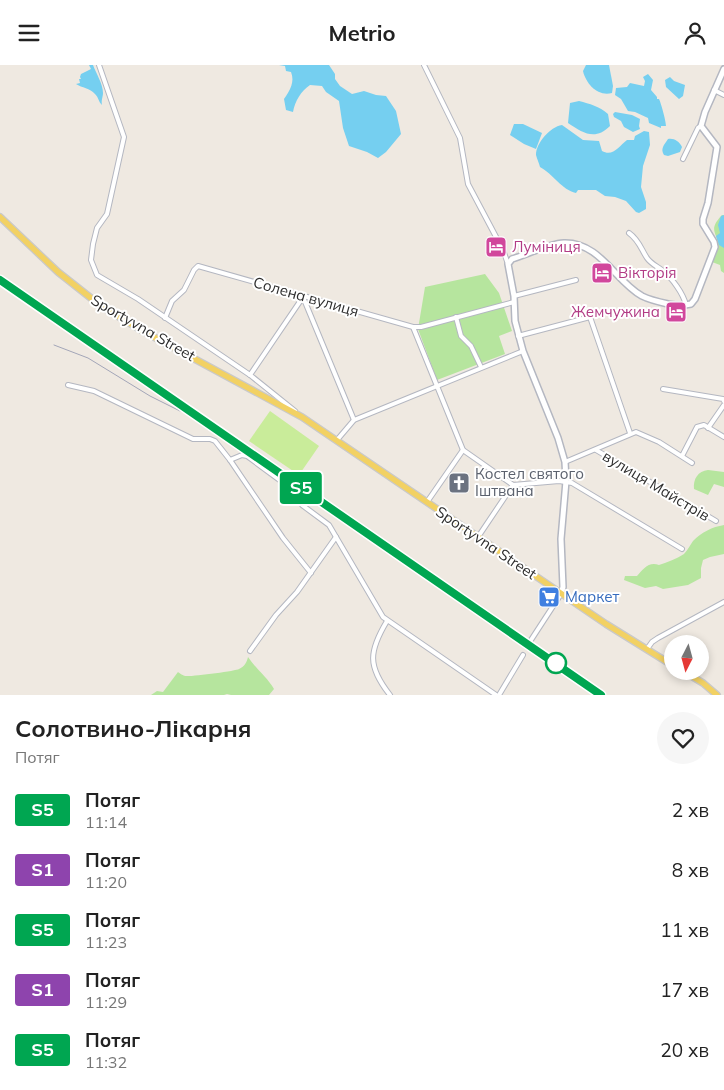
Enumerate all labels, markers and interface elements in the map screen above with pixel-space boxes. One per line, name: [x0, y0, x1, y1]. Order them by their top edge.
icon: menu: [15, 19, 43, 47]
text: Metrio: [329, 19, 395, 47]
icon: person: [681, 19, 709, 47]
hotel icon: Луміниця: [484, 235, 508, 259]
place label: Луміниця: [512, 237, 581, 256]
hotel icon: Вікторія: [590, 261, 614, 285]
place label: Вікторія: [618, 263, 677, 282]
street label: Солена вулиця: [251, 272, 361, 321]
street label: Sportyvna Street: [88, 290, 199, 365]
hotel icon: Жемчужина: [664, 300, 688, 324]
place label: Жемчужина: [571, 302, 660, 321]
street label: вулиця Майстрів: [599, 446, 713, 525]
place label: Костел святого Іштвана: [475, 464, 584, 500]
church icon: Костел святого Іштвана: [447, 471, 471, 495]
line badge: S5: [278, 472, 324, 504]
text: S5: [290, 476, 312, 499]
street label: Sportyvna Street: [432, 502, 540, 583]
supermarket icon: Маркет: [537, 585, 561, 609]
place label: Маркет: [565, 587, 620, 606]
north arrow: [664, 635, 709, 680]
map controls: [664, 635, 709, 680]
unlabelled marker: [545, 652, 567, 674]
button: heart: [657, 712, 709, 764]
text: Солотвино-Лікарня: [15, 713, 251, 743]
text: Потяг: [15, 747, 60, 767]
text: Потяг: [85, 788, 140, 812]
text: S5: [31, 798, 54, 821]
text: 2 хв: [672, 798, 709, 822]
text: 11:14: [85, 812, 127, 832]
text: Потяг: [85, 848, 140, 872]
text: S1: [31, 858, 54, 881]
text: 8 хв: [672, 858, 709, 882]
text: 11:20: [85, 872, 127, 892]
text: Потяг: [85, 908, 140, 932]
text: S5: [31, 918, 54, 941]
text: 11 хв: [660, 918, 709, 942]
text: 11:23: [85, 932, 127, 952]
text: Потяг: [85, 968, 140, 992]
text: S1: [31, 978, 54, 1001]
text: 17 хв: [660, 978, 709, 1002]
text: 11:29: [85, 992, 127, 1012]
text: Потяг: [85, 1028, 140, 1052]
text: S5: [31, 1038, 54, 1061]
text: 20 хв: [660, 1038, 709, 1062]
text: 11:32: [85, 1052, 127, 1072]

